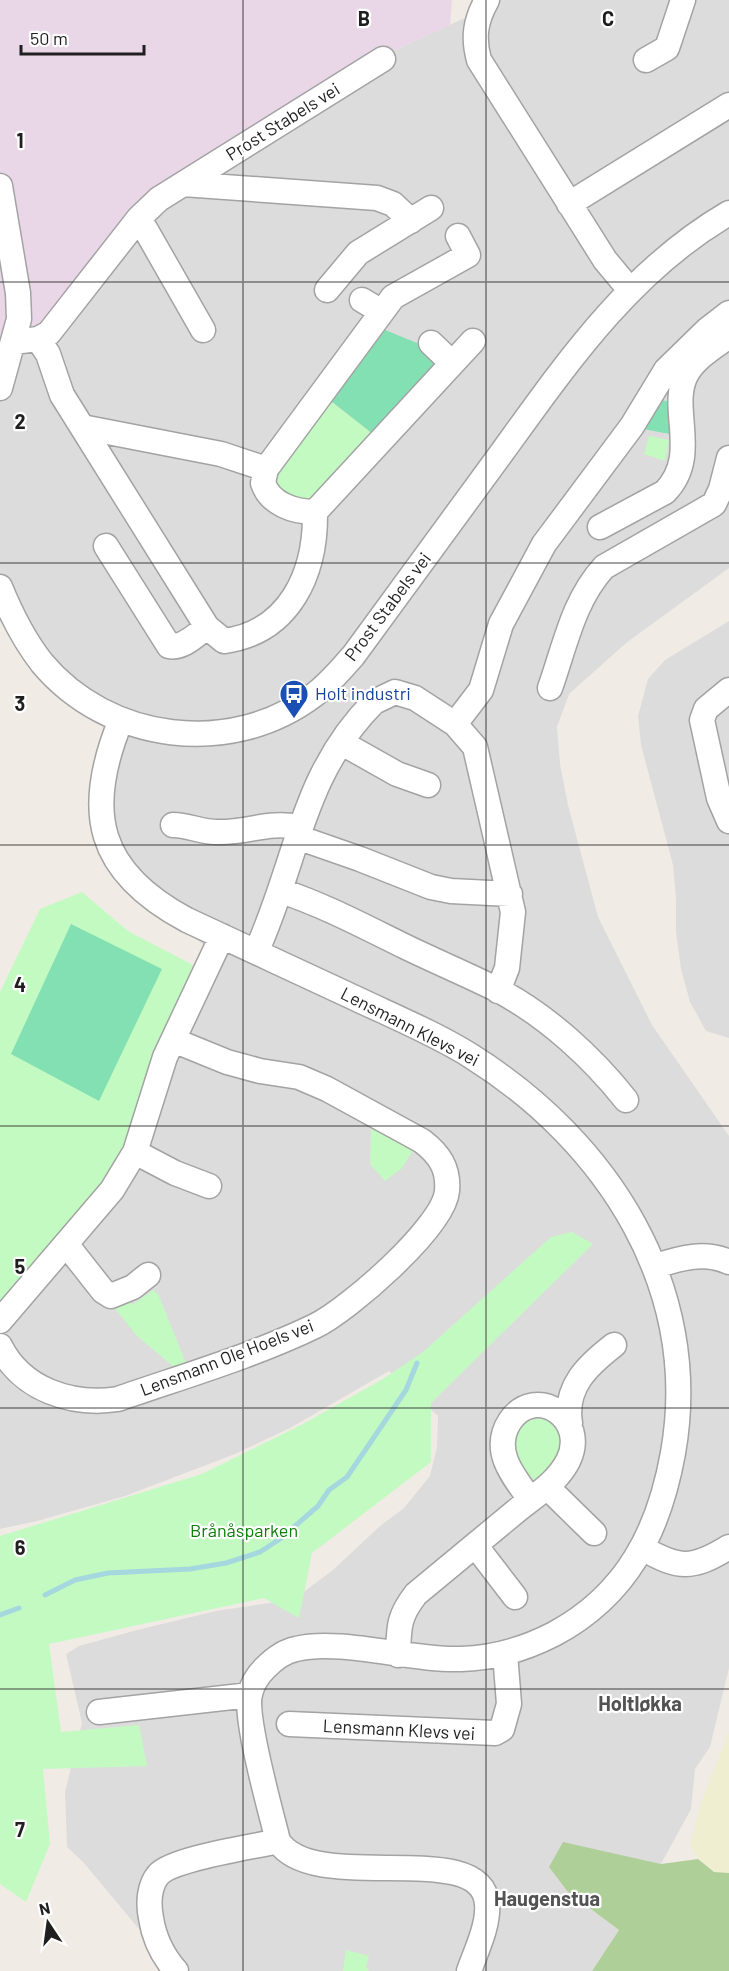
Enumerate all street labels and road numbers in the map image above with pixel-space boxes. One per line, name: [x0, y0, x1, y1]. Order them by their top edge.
street label: Prost Stabels vei: [221, 77, 343, 165]
street label: Prost Stabels vei: [339, 548, 435, 665]
street label: Lensmann Klevs vei: [338, 982, 483, 1071]
street label: Lensmann Ole Hoels vei: [137, 1314, 316, 1400]
street label: Lensmann Klevs vei: [322, 1714, 476, 1744]

